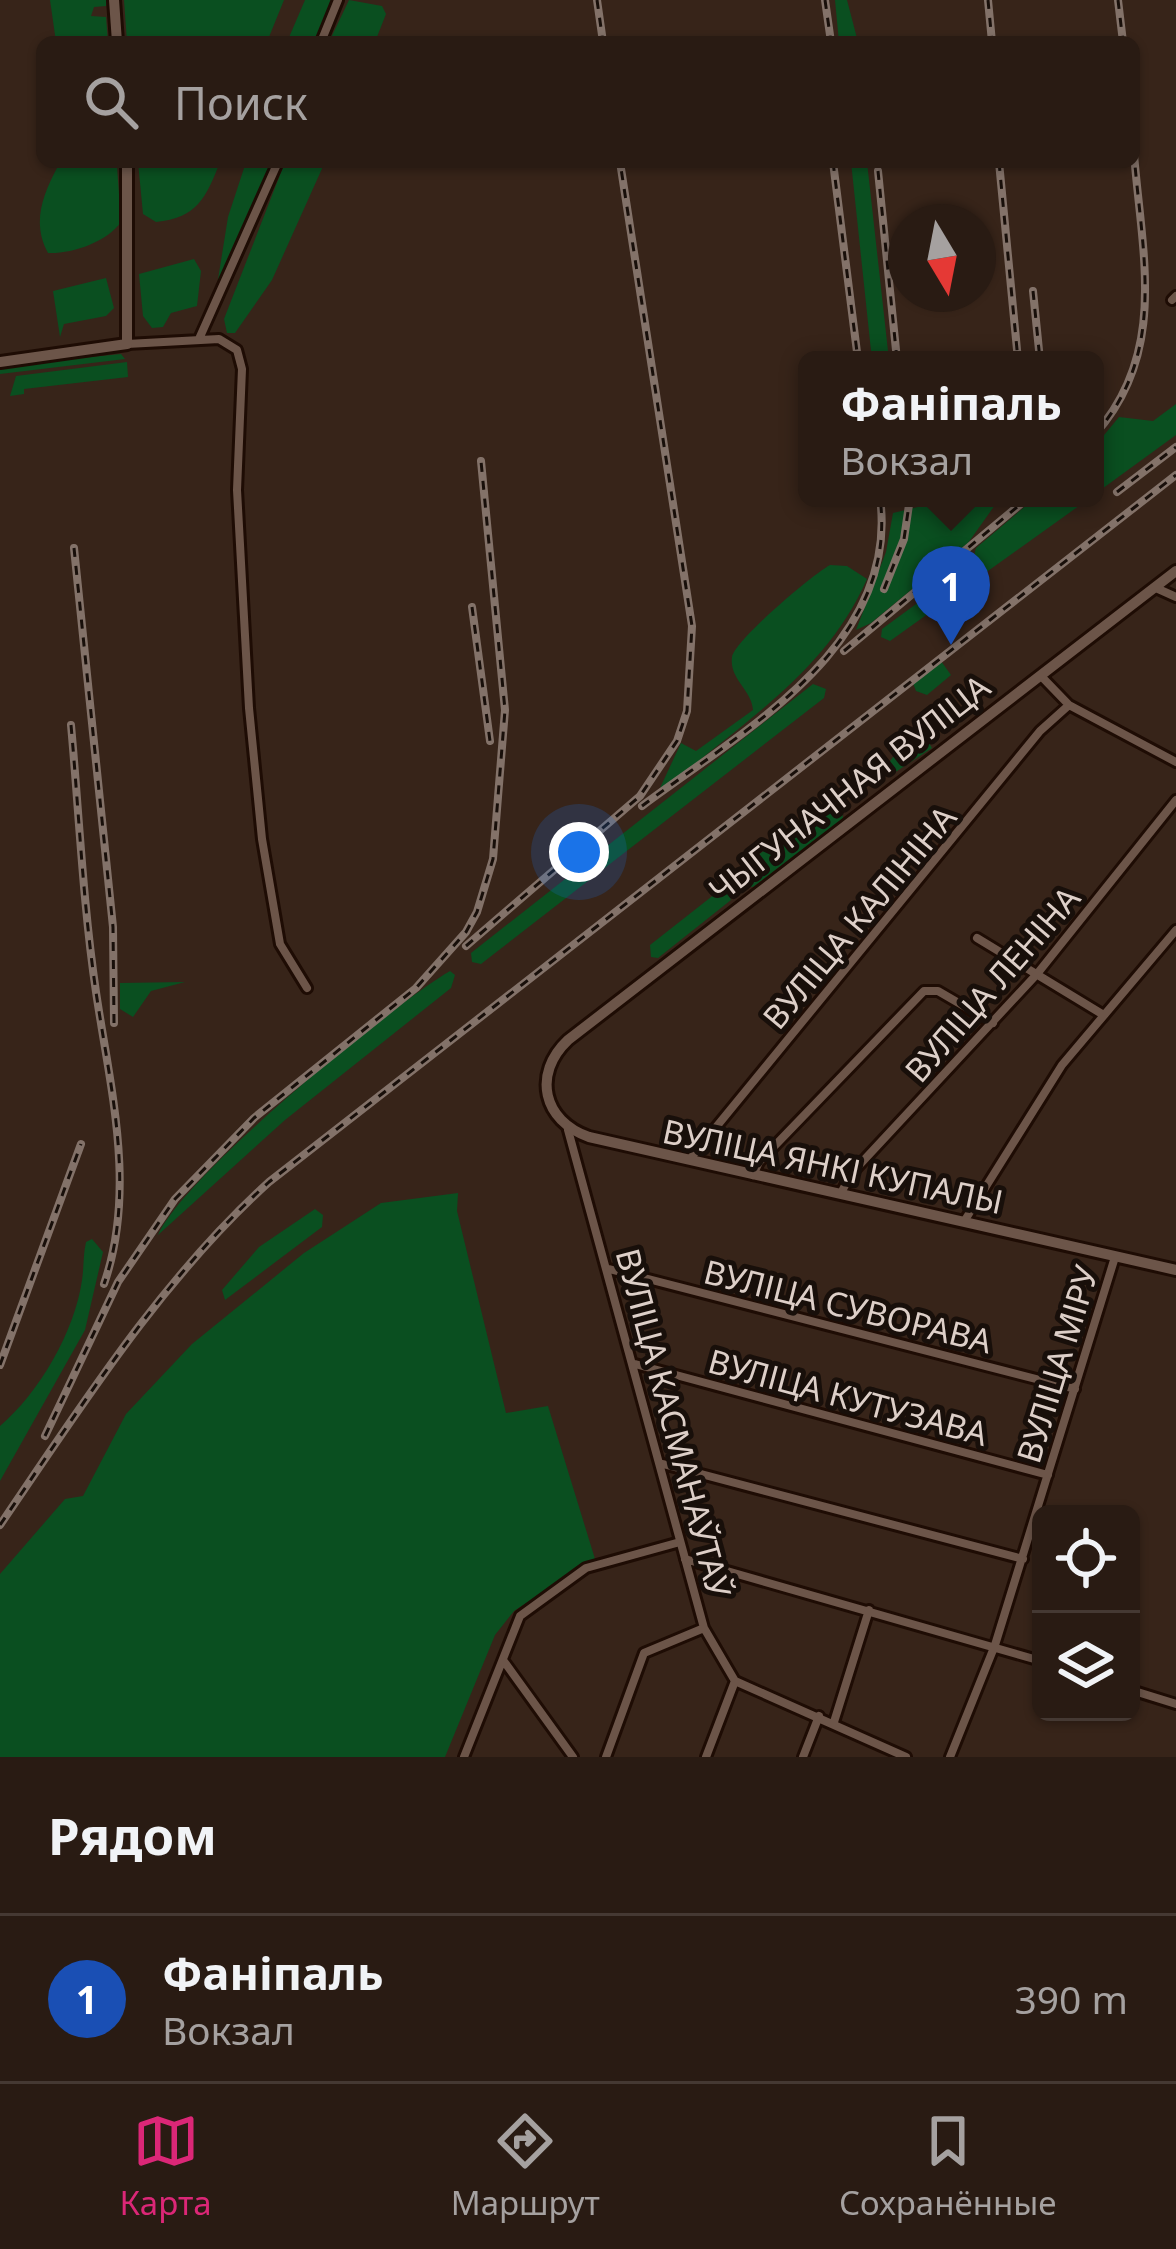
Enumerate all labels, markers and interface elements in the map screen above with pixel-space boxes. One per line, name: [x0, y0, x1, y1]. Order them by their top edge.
search box: [36, 36, 1140, 168]
icon: search: [78, 69, 144, 135]
text: Поиск: [174, 72, 308, 133]
north arrow: [888, 204, 996, 312]
popup: [798, 351, 1104, 507]
text: Фаніпаль: [840, 372, 1062, 433]
text: Вокзал: [840, 433, 973, 486]
pin: 1: [912, 546, 990, 645]
street label: ЧЫГУНАЧНАЯ ВУЛІЦА: [699, 663, 1000, 912]
street label: ВУЛІЦА КАЛІНІНА: [752, 795, 966, 1038]
your location: [549, 822, 609, 882]
street label: ВУЛІЦА ЛЕНІНА: [894, 876, 1090, 1092]
street label: ВУЛІЦА ЯНКІ КУПАЛЫ: [659, 1108, 1007, 1224]
street label: ВУЛІЦА КАСМАНАЎТАЎ: [606, 1243, 742, 1603]
street label: ВУЛІЦА СУВОРАВА: [699, 1248, 998, 1364]
street label: ВУЛІЦА МІРУ: [1006, 1259, 1109, 1468]
street label: ВУЛІЦА КУТУЗАВА: [703, 1338, 994, 1456]
map controls: [1032, 1505, 1140, 1721]
button: locate: [1032, 1505, 1140, 1613]
button: layers: [1032, 1613, 1140, 1721]
text: Рядом: [48, 1800, 217, 1870]
text: Фаніпаль: [162, 1942, 384, 2003]
text: 1: [76, 1972, 98, 2025]
text: 390 m: [1014, 1972, 1128, 2025]
text: Вокзал: [162, 2003, 295, 2056]
tab: Карта: [120, 2108, 212, 2225]
tab: Маршрут: [451, 2108, 600, 2225]
tab: Сохранённые: [839, 2108, 1056, 2225]

